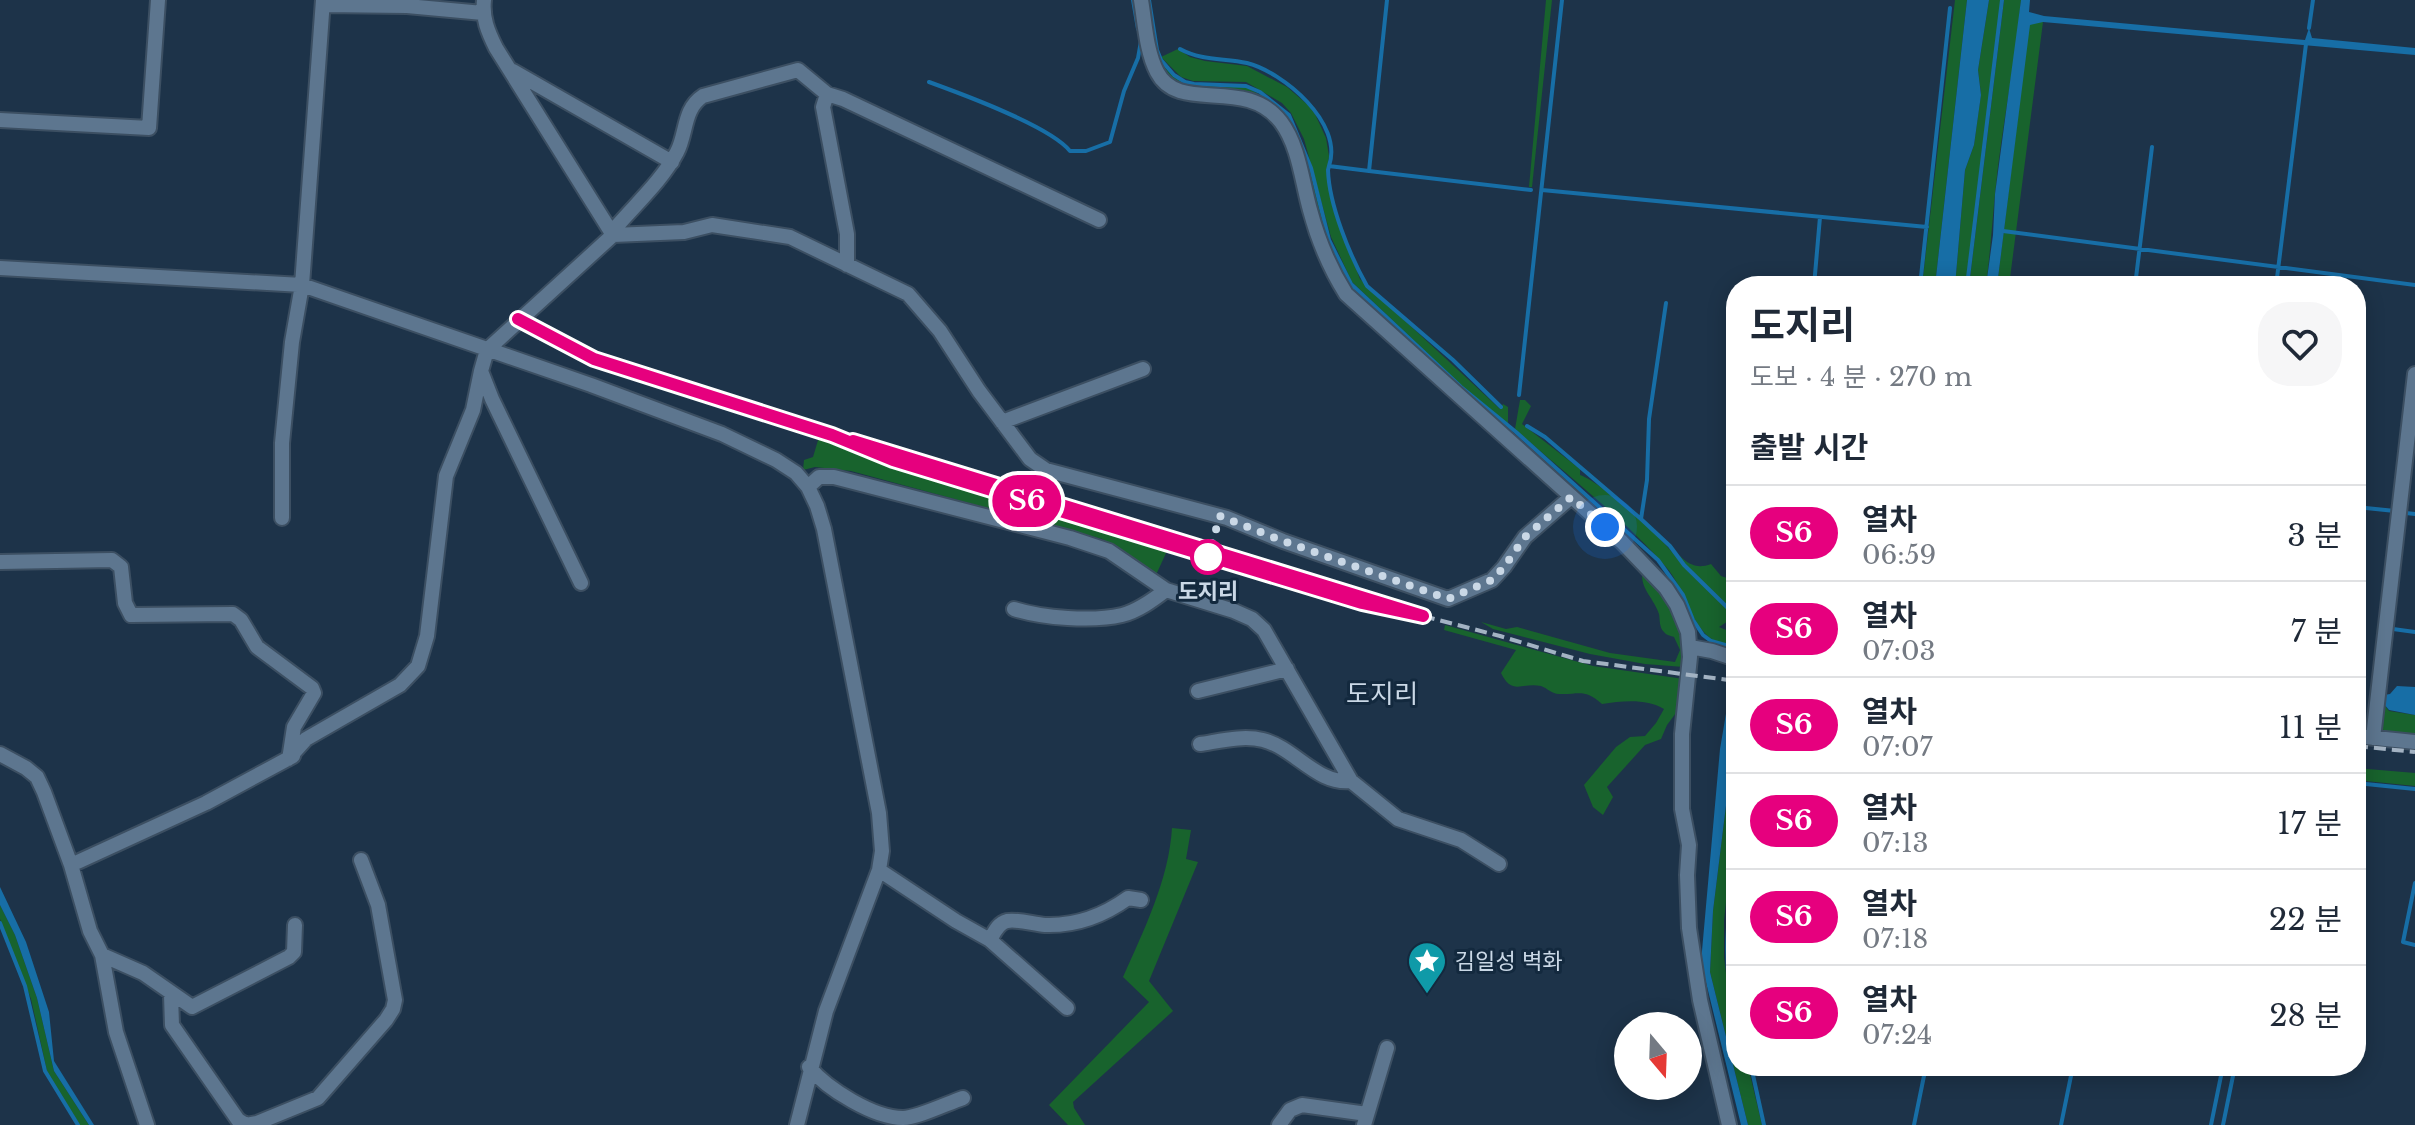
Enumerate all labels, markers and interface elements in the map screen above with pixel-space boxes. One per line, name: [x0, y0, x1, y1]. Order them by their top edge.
text: 도지리: [1750, 302, 1855, 349]
button: heart: [2258, 302, 2342, 386]
text: 도보 · 4 분 · 270 m: [1750, 361, 1972, 393]
text: 출발 시간: [1750, 429, 1868, 466]
line badge: S6: [991, 475, 1063, 527]
text: S6: [1008, 483, 1046, 518]
text: 열차: [1862, 501, 1917, 538]
your location: [1585, 507, 1625, 547]
text: S6: [1775, 515, 1813, 550]
text: 3 분: [2287, 517, 2342, 554]
text: 06:59: [1862, 539, 1936, 571]
marker: 도지리: [1191, 540, 1225, 574]
place label: 도지리: [1178, 578, 1238, 605]
text: 열차: [1862, 597, 1917, 634]
text: S6: [1775, 611, 1813, 646]
text: 7 분: [2291, 613, 2342, 650]
text: 07:03: [1862, 635, 1936, 667]
district label: 도지리: [1346, 678, 1418, 710]
text: 열차: [1862, 693, 1917, 730]
text: S6: [1775, 707, 1813, 742]
text: 11 분: [2279, 709, 2342, 746]
text: 07:07: [1862, 731, 1933, 763]
text: 열차: [1862, 789, 1917, 826]
text: S6: [1775, 803, 1813, 838]
text: 17 분: [2277, 805, 2342, 842]
text: 07:13: [1862, 827, 1929, 859]
text: 열차: [1862, 885, 1917, 922]
text: S6: [1775, 899, 1813, 934]
text: 22 분: [2269, 901, 2342, 938]
text: 07:18: [1862, 923, 1928, 955]
place icon: 김일성 벽화: [1406, 940, 1448, 995]
place label: 김일성 벽화: [1455, 948, 1563, 975]
text: 열차: [1862, 981, 1917, 1018]
text: S6: [1775, 995, 1813, 1030]
text: 28 분: [2269, 997, 2342, 1034]
north arrow: [1614, 1012, 1702, 1100]
map controls: [1614, 1012, 1702, 1100]
text: 07:24: [1862, 1019, 1932, 1051]

